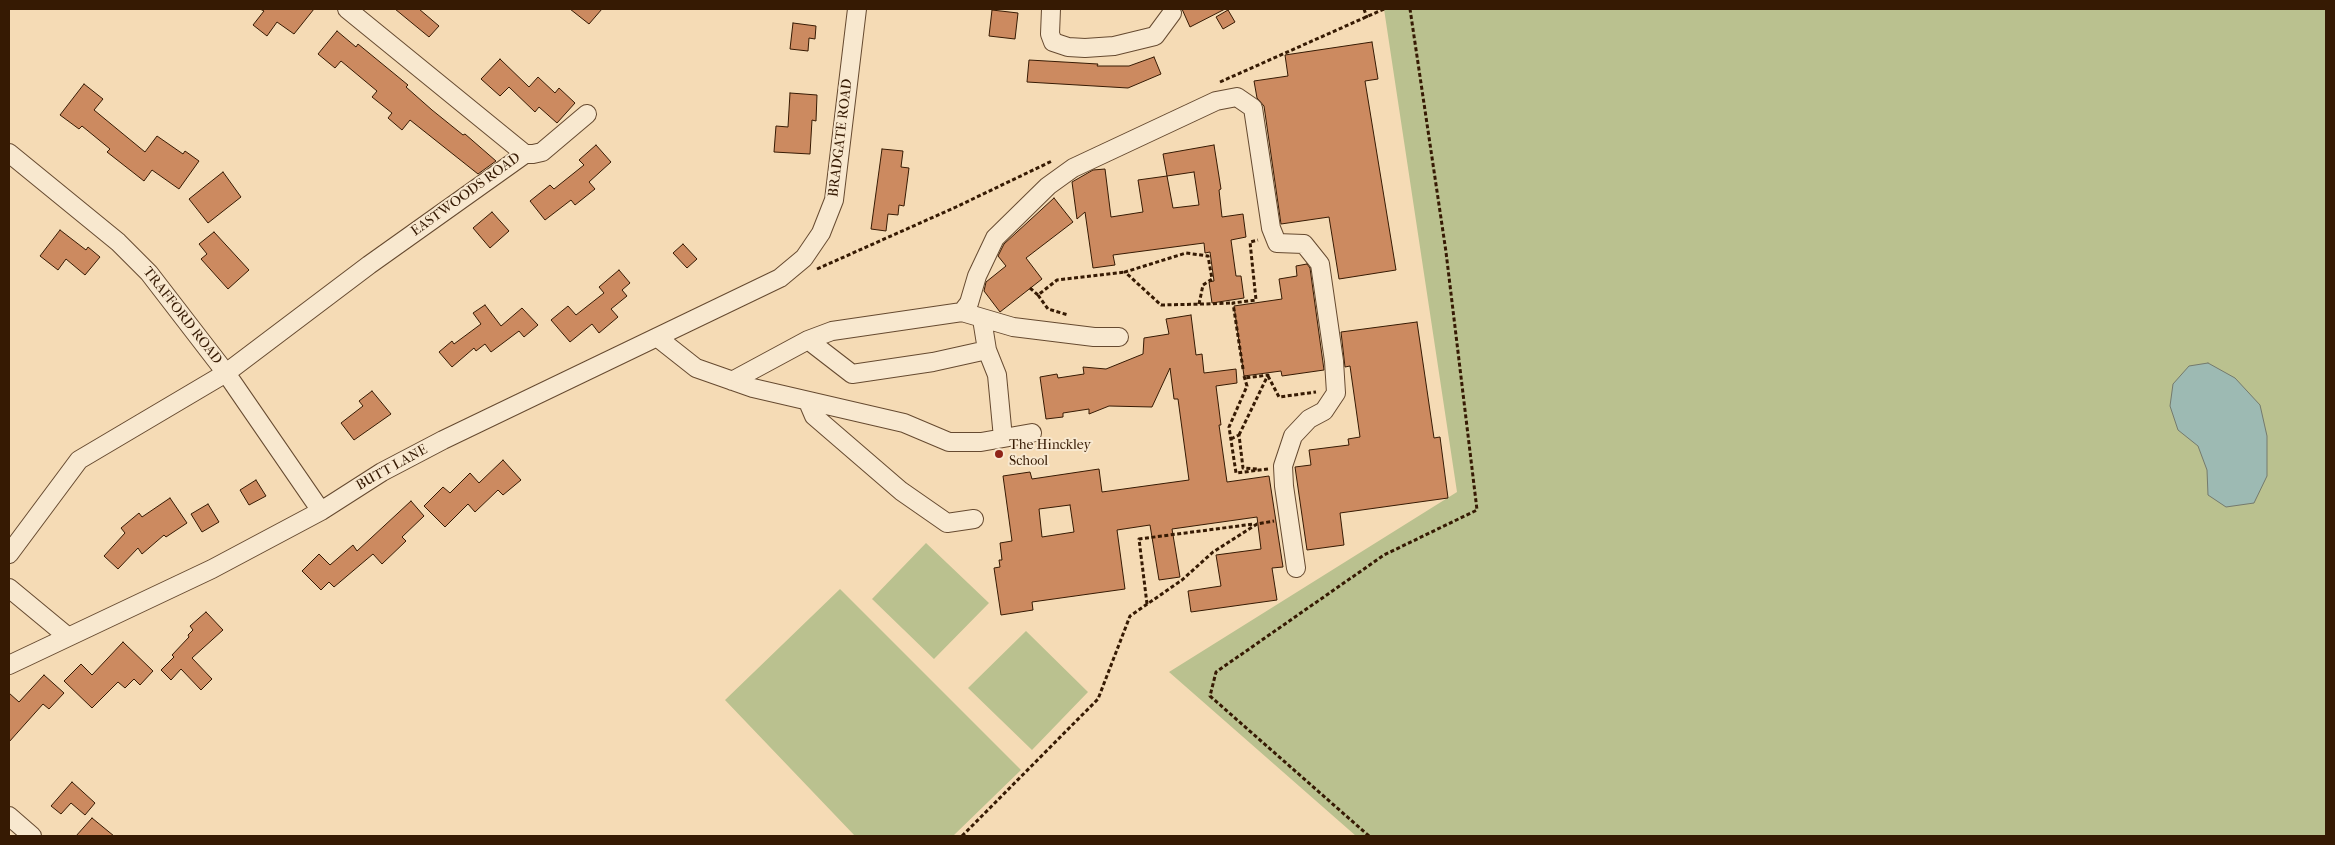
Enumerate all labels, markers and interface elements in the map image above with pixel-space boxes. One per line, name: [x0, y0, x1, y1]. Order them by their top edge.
street label: BRADGATE ROAD: [825, 78, 857, 198]
street label: EASTWOODS ROAD: [408, 150, 524, 240]
street label: TRAFFORD ROAD: [139, 264, 225, 368]
place label: The Hinckley School: [1009, 438, 1091, 471]
street label: BUTT LANE: [353, 442, 431, 494]
marker: The Hinckley School: [993, 448, 1005, 460]

